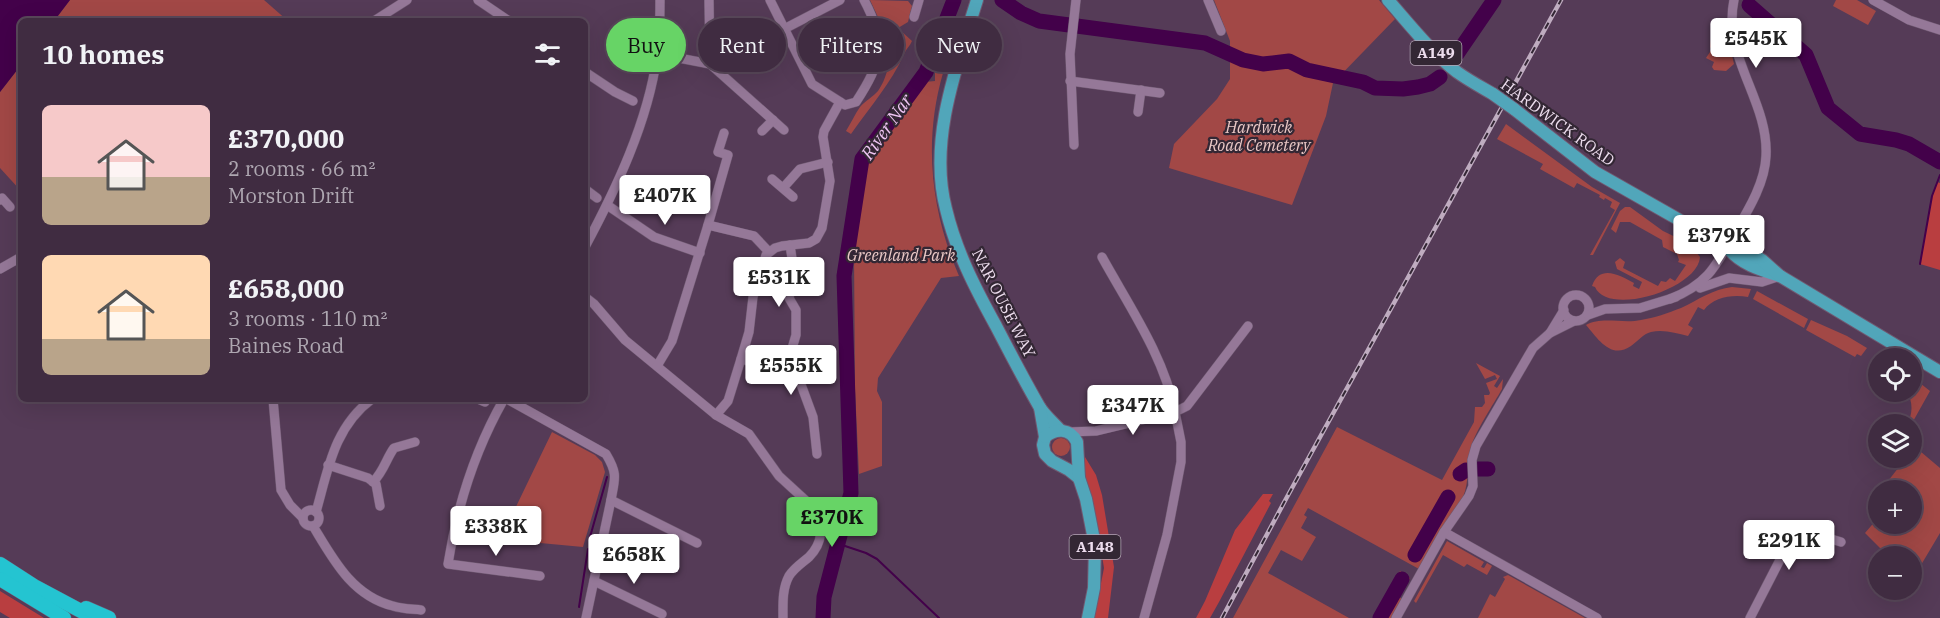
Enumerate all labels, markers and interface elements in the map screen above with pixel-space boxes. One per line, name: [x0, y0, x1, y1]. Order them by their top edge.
chip: Buy: [606, 18, 686, 72]
chip: Rent: [698, 18, 786, 72]
chip: Filters: [798, 18, 904, 72]
chip: New: [916, 18, 1002, 72]
pin: £545K: [1714, 18, 1798, 69]
text: £545K: [1724, 24, 1788, 51]
text: 10 homes: [42, 37, 164, 71]
icon: filters: [531, 38, 564, 71]
road number: A149: [1410, 41, 1462, 65]
street label: HARDWICK ROAD: [1497, 74, 1619, 170]
water label: River Nar: [855, 89, 918, 165]
park label: Hardwick Road Cemetery: [1207, 117, 1312, 155]
text: £370,000: [228, 121, 344, 155]
icon: home: [90, 129, 162, 201]
text: 2 rooms · 66 m²: [228, 155, 375, 182]
pin: £407K: [623, 175, 707, 226]
text: £407K: [633, 181, 697, 208]
text: Morston Drift: [228, 182, 354, 209]
pin: £379K: [1677, 215, 1761, 266]
text: £379K: [1687, 221, 1751, 248]
park label: Greenland Park: [847, 245, 956, 265]
street label: NAR OUSE WAY: [968, 245, 1040, 361]
pin: £531K: [737, 257, 821, 308]
text: £531K: [747, 263, 811, 290]
text: £658,000: [228, 271, 344, 305]
icon: home: [90, 279, 162, 351]
text: 3 rooms · 110 m²: [228, 305, 387, 332]
text: Baines Road: [228, 332, 344, 359]
pin: £555K: [749, 345, 833, 396]
map controls: [1868, 348, 1922, 600]
button: locate: [1868, 348, 1922, 402]
text: £555K: [759, 351, 823, 378]
pin: £347K: [1091, 385, 1175, 436]
text: £347K: [1101, 391, 1165, 418]
button: layers: [1868, 414, 1922, 468]
button: +: [1868, 480, 1922, 534]
pin: £370K: [790, 497, 874, 548]
text: £370K: [800, 503, 864, 530]
pin: £338K: [454, 506, 538, 557]
text: £338K: [464, 512, 528, 539]
pin: £291K: [1747, 520, 1831, 571]
text: £291K: [1757, 526, 1821, 553]
pin: £658K: [592, 534, 676, 585]
road number: A148: [1070, 535, 1120, 559]
text: £658K: [602, 540, 666, 567]
button: −: [1868, 546, 1922, 600]

